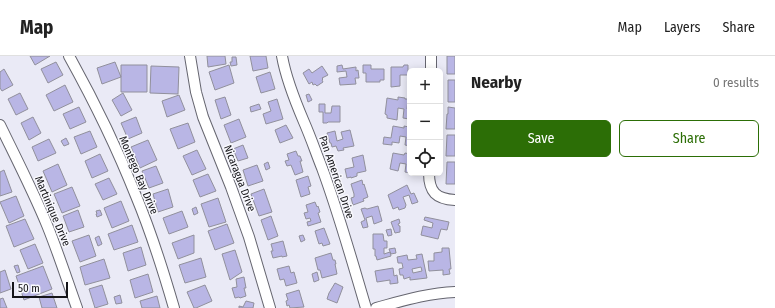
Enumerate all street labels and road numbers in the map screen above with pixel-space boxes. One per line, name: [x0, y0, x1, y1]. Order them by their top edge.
street label: Montego Bay Drive: [116, 134, 161, 216]
street label: Pan American Drive: [316, 134, 357, 220]
street label: Nicaragua Drive: [221, 143, 258, 213]
street label: Martinique Drive: [32, 174, 73, 248]

